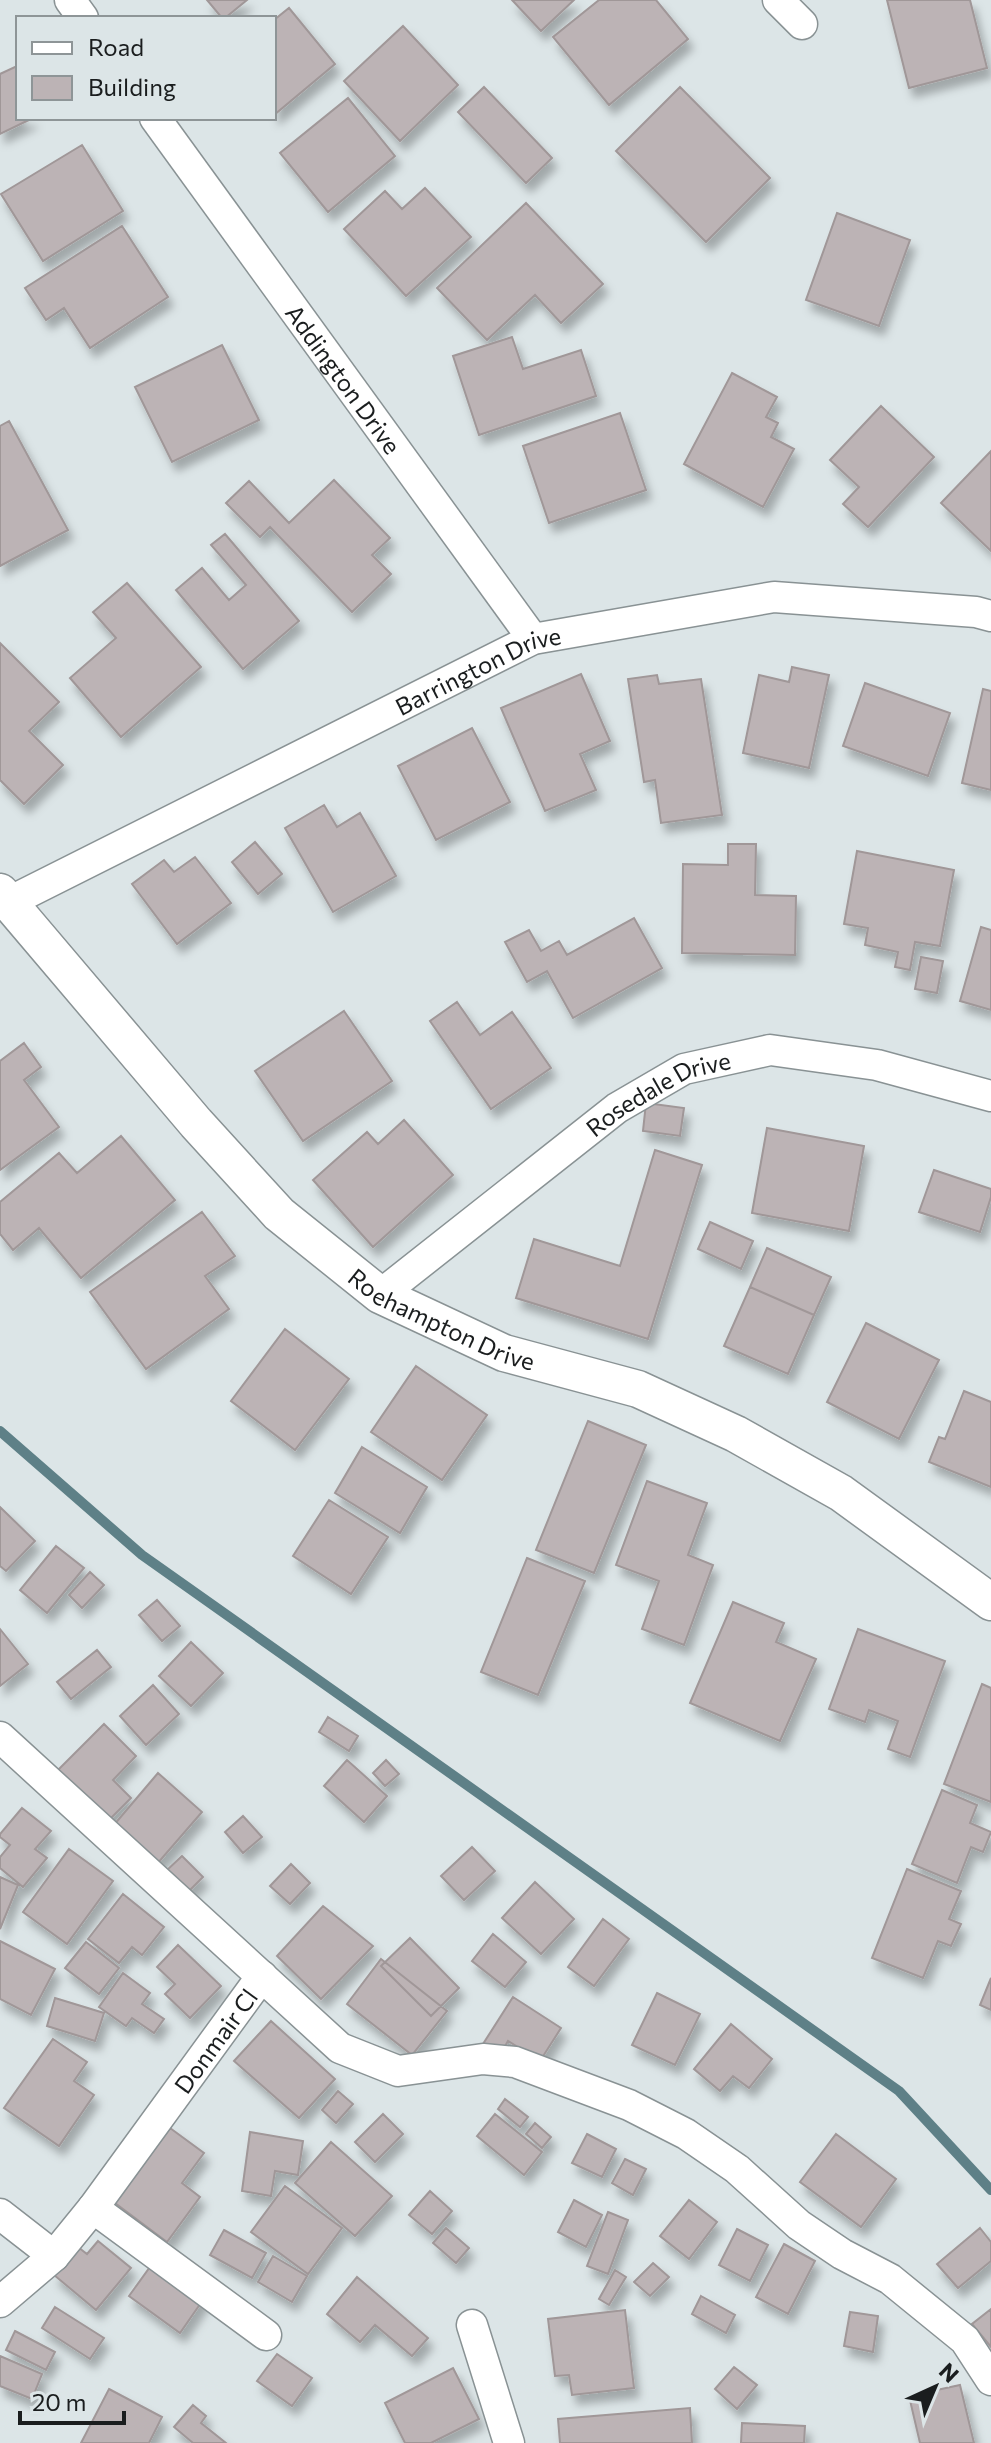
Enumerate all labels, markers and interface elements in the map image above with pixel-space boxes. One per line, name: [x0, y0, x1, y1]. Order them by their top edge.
legend: [16, 16, 276, 120]
text: Road: [88, 32, 144, 61]
text: Building: [88, 72, 176, 101]
street label: Addington Drive: [280, 298, 408, 459]
street label: Barrington Drive: [390, 620, 563, 720]
street label: Rosedale Drive: [580, 1045, 733, 1142]
street label: Roehampton Drive: [343, 1261, 538, 1375]
street label: Donmair Cl: [167, 1983, 263, 2098]
north arrow: [895, 2347, 975, 2427]
text: N: [934, 2357, 965, 2388]
scale bar: [20, 2375, 124, 2425]
text: 20 m: [32, 2387, 86, 2416]

